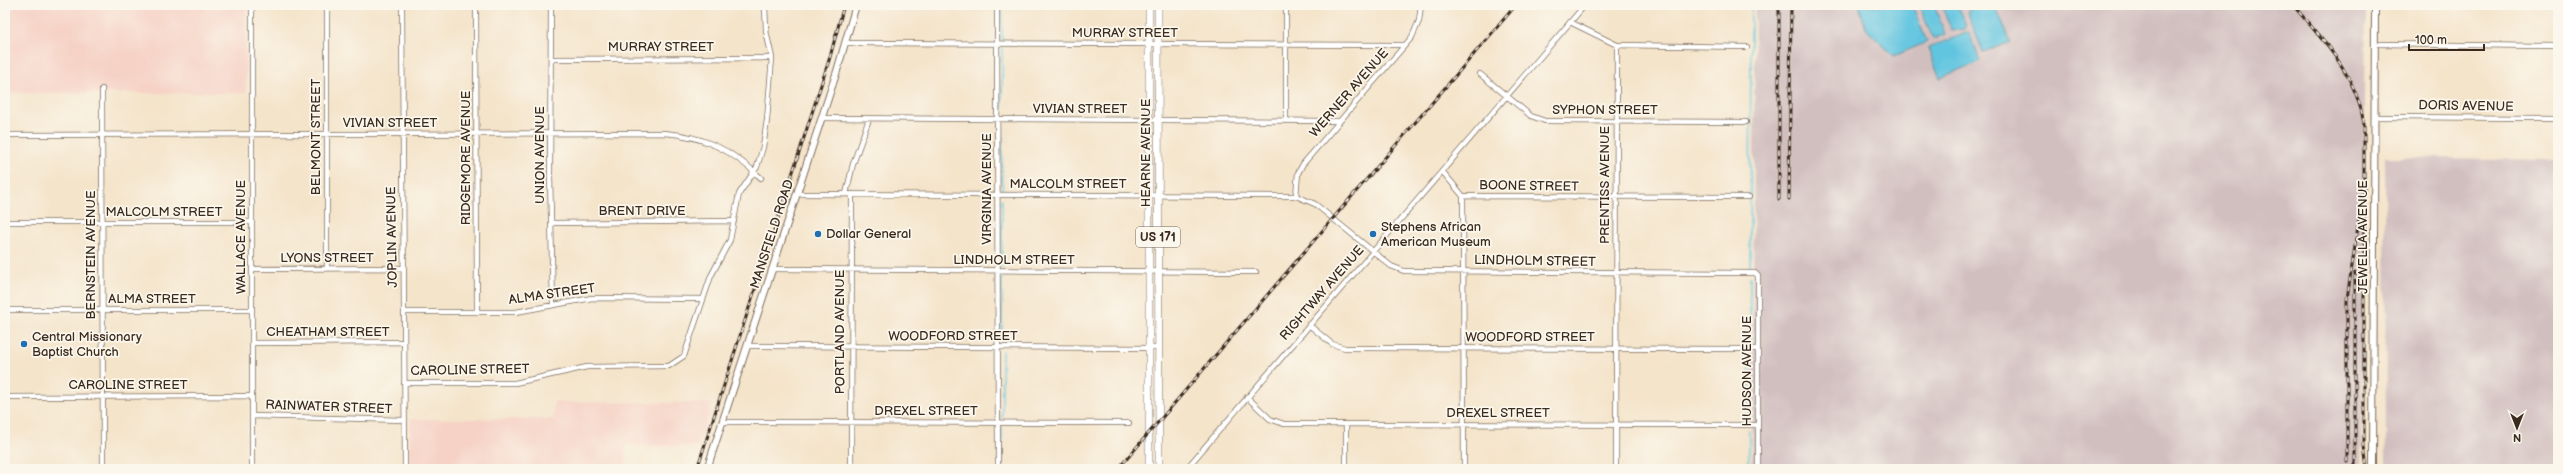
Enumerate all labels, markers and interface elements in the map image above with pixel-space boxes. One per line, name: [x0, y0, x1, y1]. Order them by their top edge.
street label: MURRAY STREET: [1072, 25, 1178, 41]
scale bar: [2409, 26, 2484, 52]
text: 100 m: [2415, 33, 2447, 48]
street label: MURRAY STREET: [608, 39, 714, 55]
street label: WERNER AVENUE: [1306, 45, 1392, 141]
street label: BELMONT STREET: [308, 79, 324, 195]
street label: RIDGEMORE AVENUE: [458, 90, 474, 225]
street label: DORIS AVENUE: [2418, 97, 2514, 115]
street label: HEARNE AVENUE: [1138, 98, 1154, 207]
street label: VIVIAN STREET: [1033, 101, 1128, 117]
street label: SYPHON STREET: [1552, 102, 1658, 118]
street label: UNION AVENUE: [532, 106, 548, 204]
street label: VIVIAN STREET: [343, 115, 438, 131]
street label: PRENTISS AVENUE: [1597, 126, 1613, 244]
street label: VIRGINIA AVENUE: [979, 133, 995, 245]
street label: MALCOLM STREET: [1009, 176, 1127, 192]
street label: MANSFIELD ROAD: [747, 177, 797, 291]
street label: BOONE STREET: [1479, 177, 1579, 195]
street label: WALLACE AVENUE: [233, 180, 249, 294]
street label: JEWELLA AVENUE: [2355, 180, 2371, 294]
street label: JOPLIN AVENUE: [383, 186, 401, 288]
street label: BERNSTEIN AVENUE: [83, 190, 99, 320]
street label: BRENT DRIVE: [598, 203, 686, 219]
street label: MALCOLM STREET: [105, 204, 223, 220]
place label: Stephens African American Museum: [1381, 219, 1491, 250]
place label: Dollar General: [826, 226, 911, 242]
road number: US 171: [1136, 227, 1180, 247]
marker: Dollar General: [813, 229, 823, 239]
marker: Stephens African American Museum: [1368, 229, 1378, 239]
street label: RIGHTWAY AVENUE: [1277, 242, 1368, 344]
street label: LYONS STREET: [280, 250, 374, 266]
street label: LINDHOLM STREET: [953, 252, 1075, 268]
street label: LINDHOLM STREET: [1474, 252, 1596, 270]
street label: PORTLAND AVENUE: [832, 269, 848, 394]
street label: ALMA STREET: [508, 280, 597, 308]
street label: ALMA STREET: [108, 291, 196, 307]
street label: HUDSON AVENUE: [1739, 315, 1755, 426]
street label: CHEATHAM STREET: [266, 324, 390, 340]
street label: WOODFORD STREET: [888, 328, 1018, 344]
place label: Central Missionary Baptist Church: [32, 329, 142, 360]
street label: WOODFORD STREET: [1465, 329, 1595, 345]
marker: Central Missionary Baptist Church: [19, 339, 29, 349]
street label: CAROLINE STREET: [410, 361, 530, 379]
street label: CAROLINE STREET: [68, 377, 188, 393]
street label: RAINWATER STREET: [265, 397, 393, 417]
street label: DREXEL STREET: [874, 403, 978, 419]
street label: DREXEL STREET: [1446, 405, 1550, 421]
north arrow: [2497, 408, 2537, 448]
text: N: [2513, 431, 2521, 444]

